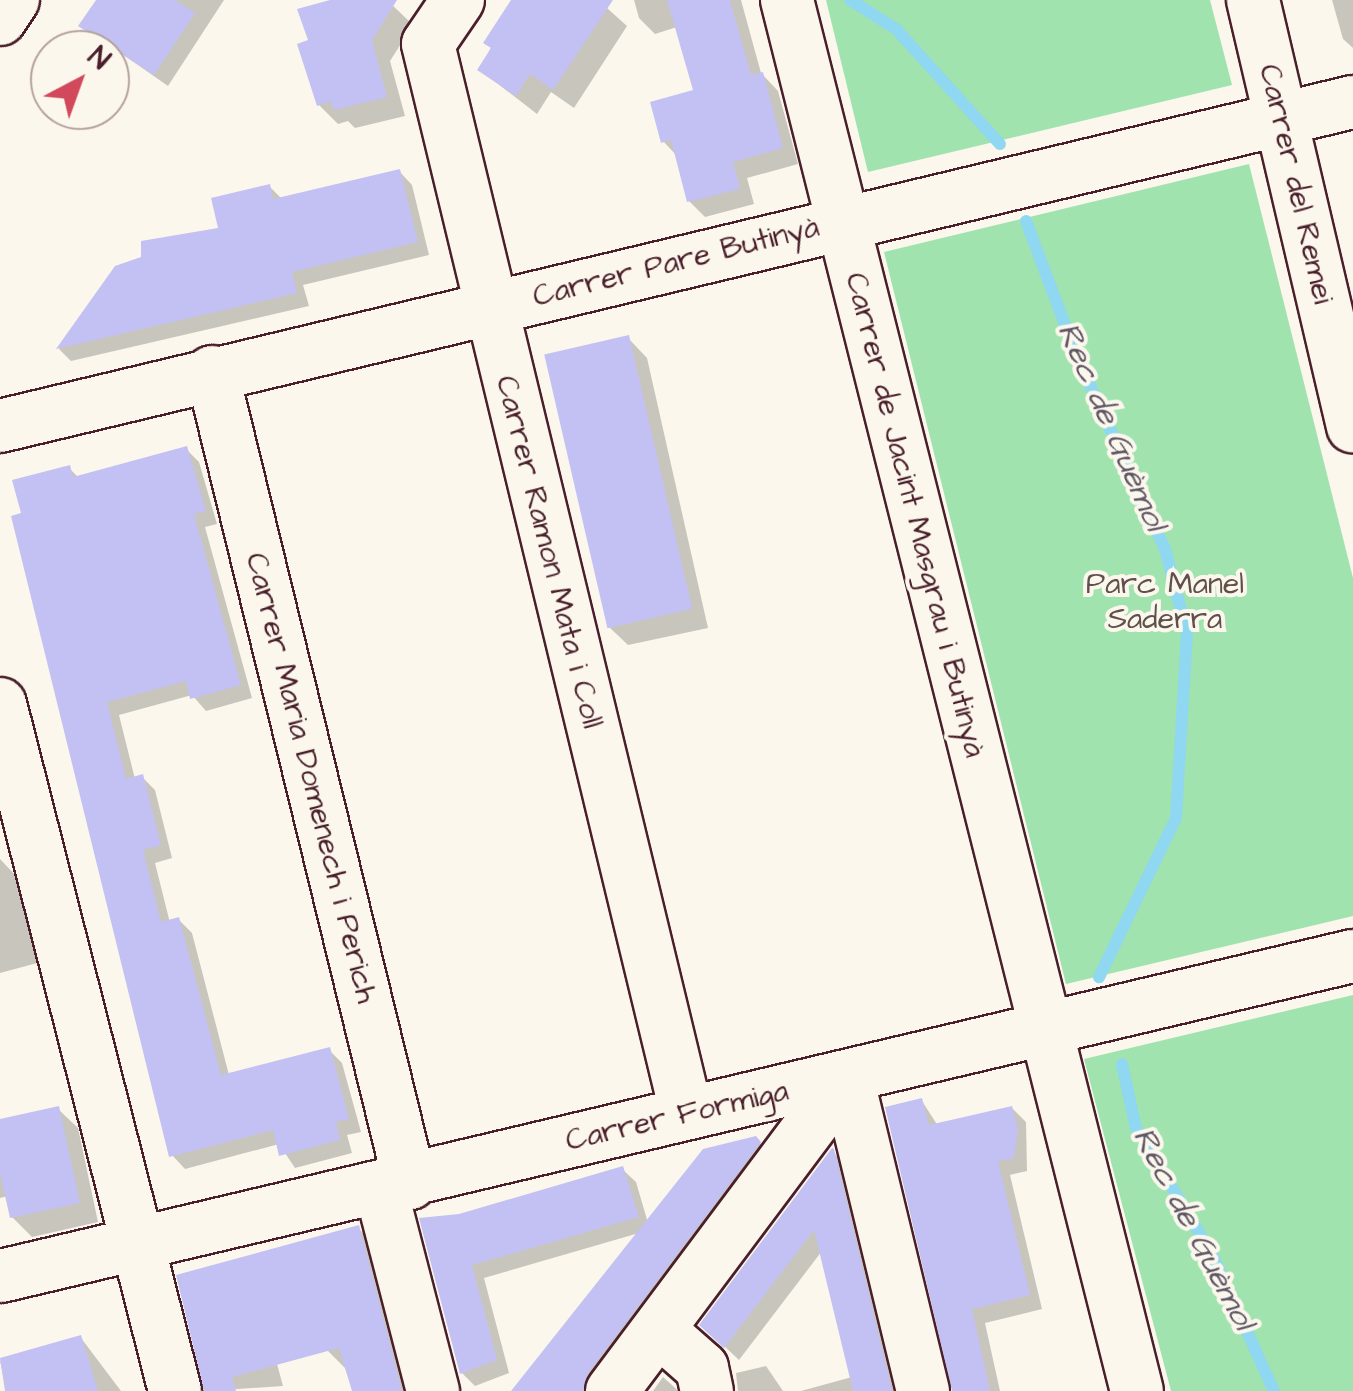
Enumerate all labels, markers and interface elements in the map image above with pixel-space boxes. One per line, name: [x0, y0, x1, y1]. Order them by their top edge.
north arrow: [30, 30, 130, 130]
text: N: [79, 38, 118, 79]
street label: Carrer del Remei: [1251, 61, 1341, 307]
street label: Carrer Pare Butinyà: [529, 209, 823, 315]
street label: Carrer de Jacint Masgrau i Butinyà: [837, 269, 993, 761]
water label: Rec de Guèmol: [1048, 317, 1174, 537]
street label: Carrer Ramon Mata i Coll: [488, 372, 610, 732]
street label: Carrer Maria Domenech i Perich: [238, 549, 384, 1007]
park label: Parc Manel Saderra: [1086, 566, 1244, 636]
street label: Carrer Formiga: [562, 1073, 792, 1159]
water label: Rec de Guèmol: [1124, 1121, 1262, 1337]

